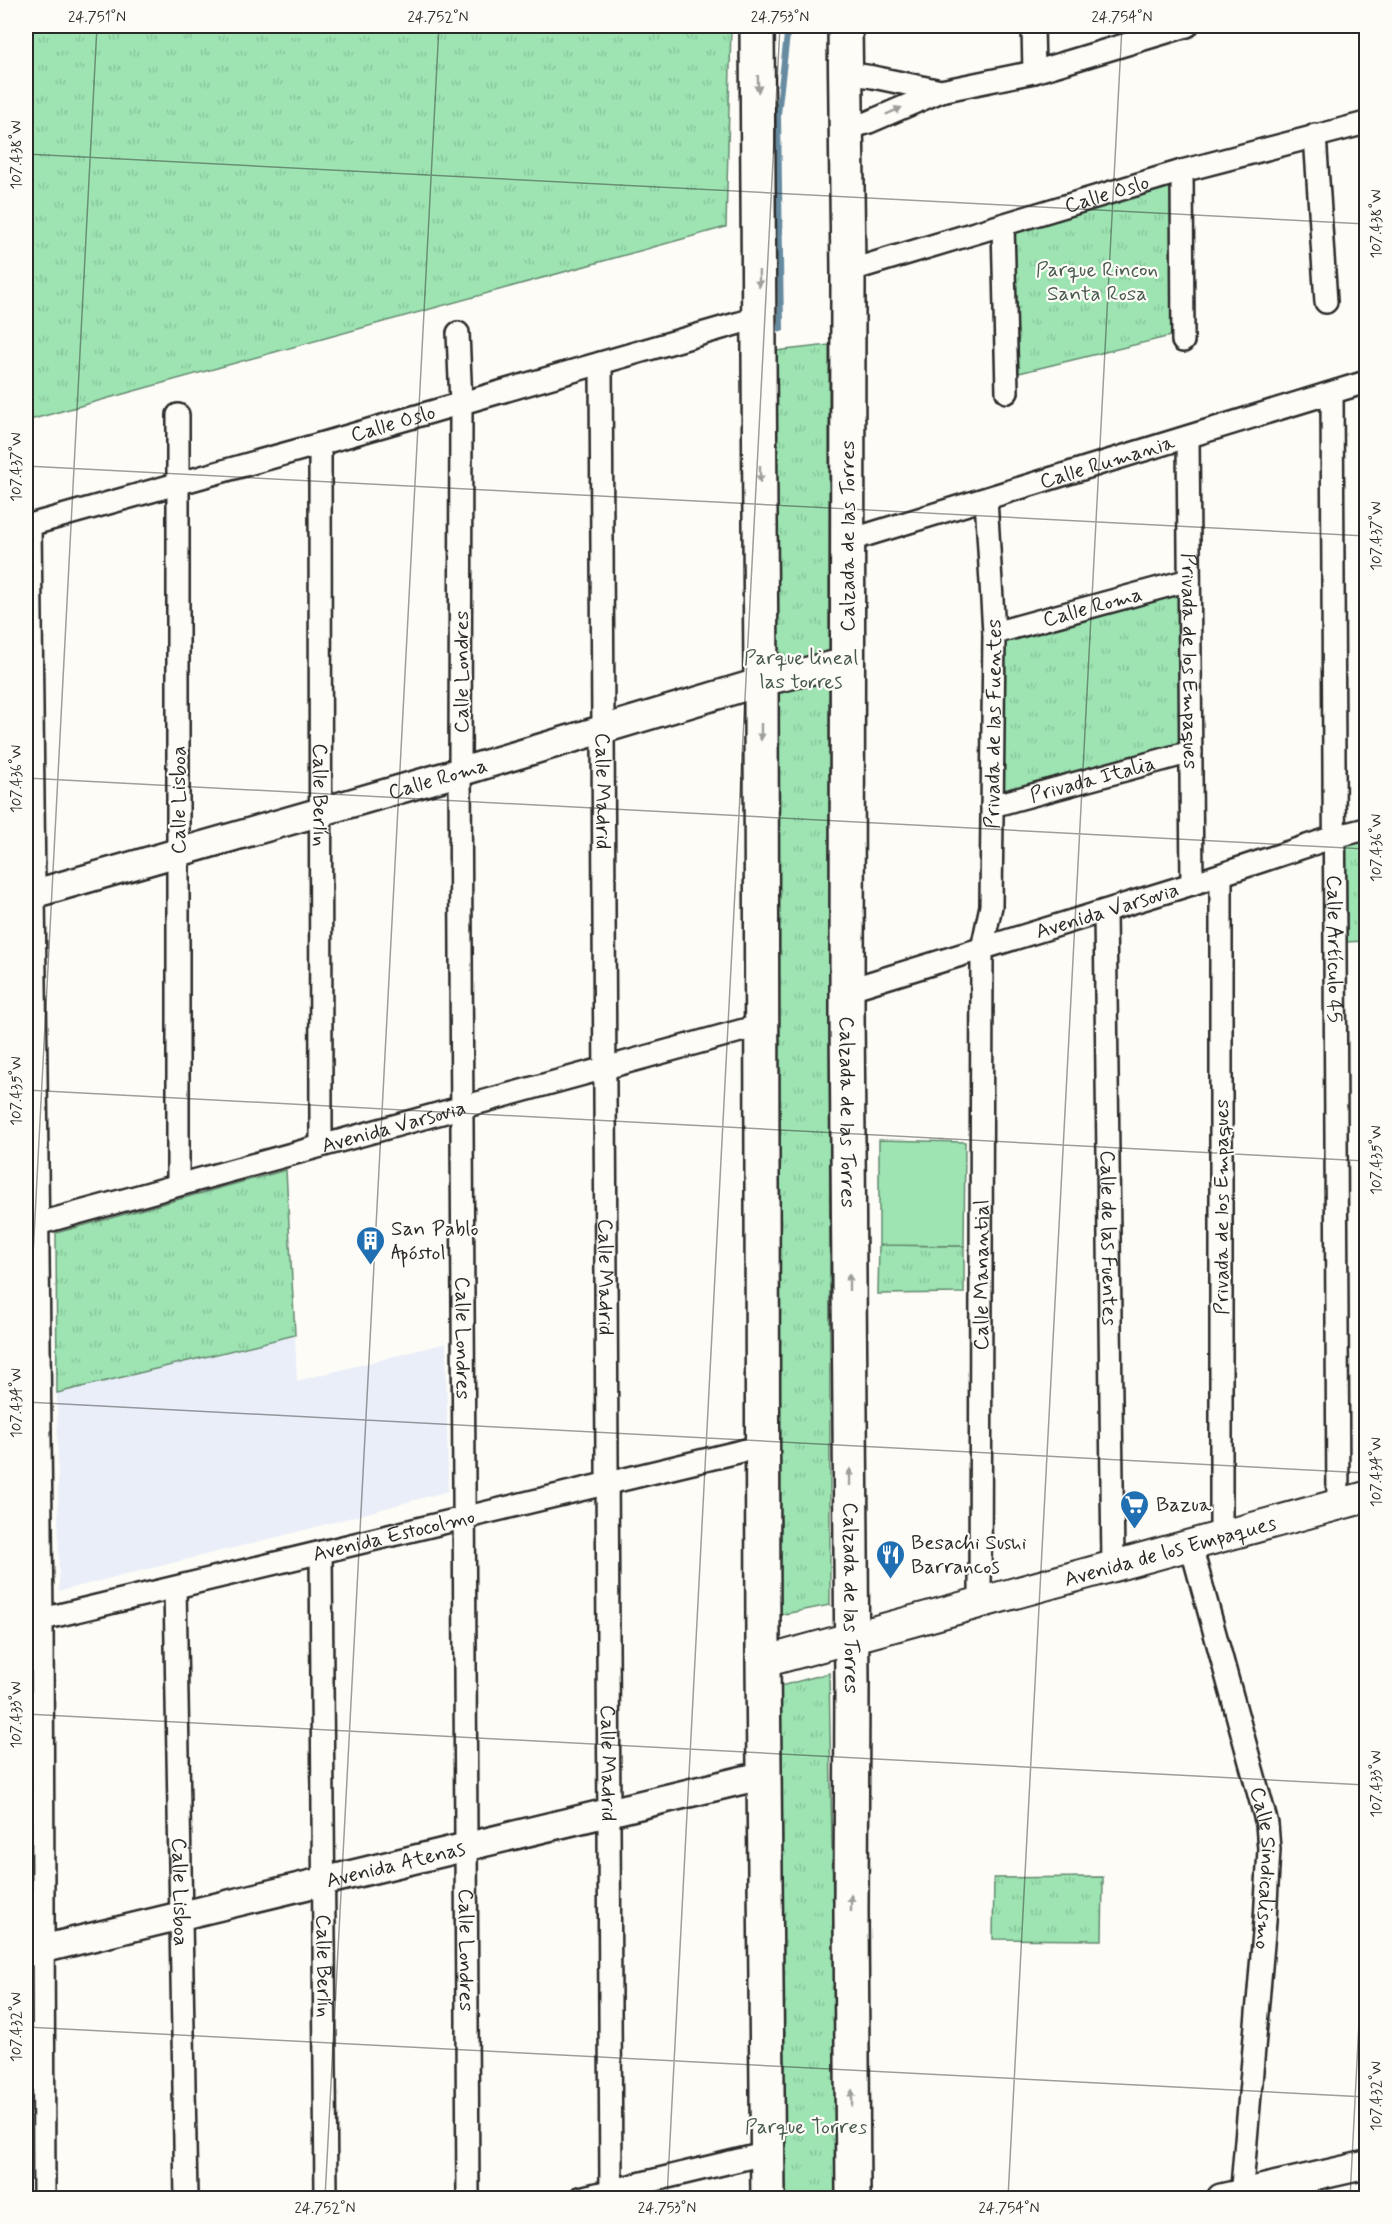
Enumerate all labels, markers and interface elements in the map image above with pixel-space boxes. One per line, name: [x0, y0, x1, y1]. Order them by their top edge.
text: 24.751°N: [68, 8, 126, 28]
text: 24.752°N: [407, 8, 469, 28]
text: 24.753°N: [751, 8, 809, 28]
text: 24.754°N: [1092, 8, 1152, 28]
one-way arrow: [753, 74, 763, 93]
one-way arrow: [886, 106, 904, 116]
text: 107.438°W: [7, 120, 27, 190]
street label: Calle Oslo: [1061, 169, 1153, 220]
text: 107.438°W: [1367, 189, 1387, 259]
park label: Parque Rincon Santa Rosa: [1036, 256, 1158, 308]
one-way arrow: [755, 269, 764, 288]
street label: Calle Oslo: [347, 398, 439, 449]
street label: Calle Rumania: [1036, 428, 1179, 496]
text: 107.437°W: [7, 432, 27, 502]
street label: Calzada de las Torres: [834, 440, 862, 632]
one-way arrow: [755, 464, 765, 483]
text: 107.437°W: [1367, 501, 1387, 571]
street label: Privada de los Empaques: [1174, 553, 1204, 769]
street label: Calle Roma: [1040, 580, 1146, 634]
street label: Calle Londres: [448, 611, 476, 733]
street label: Privada de las Fuentes: [979, 618, 1009, 829]
park label: Parque lineal las torres: [744, 644, 858, 696]
one-way arrow: [756, 722, 766, 741]
street label: Calle Madrid: [588, 733, 617, 849]
street label: Calle Berlín: [305, 743, 334, 847]
text: 107.436°W: [7, 745, 27, 813]
street label: Calle Lisboa: [165, 746, 193, 854]
street label: Privada Italia: [1027, 749, 1158, 810]
street label: Calle Roma: [385, 752, 491, 807]
text: 107.436°W: [1367, 814, 1387, 882]
street label: Calle Artículo 45: [1320, 875, 1348, 1023]
street label: Avenida Varsovia: [1032, 876, 1182, 946]
street label: Calzada de las Torres: [832, 1016, 861, 1208]
text: 107.435°W: [7, 1056, 27, 1126]
street label: Avenida Varsovia: [318, 1094, 469, 1160]
street label: Privada de los Empaques: [1208, 1099, 1236, 1315]
text: 107.435°W: [1367, 1125, 1387, 1195]
street label: Calle de las Fuentes: [1093, 1150, 1123, 1326]
street label: Calle Manantial: [968, 1199, 996, 1351]
place label: San Pablo Apóstol: [391, 1215, 479, 1268]
street label: Calle Madrid: [591, 1219, 619, 1335]
building icon: San Pablo Apóstol: [354, 1224, 386, 1266]
one-way arrow: [844, 1273, 854, 1292]
street label: Calle Londres: [448, 1277, 477, 1399]
text: 107.434°W: [7, 1368, 27, 1438]
text: 107.434°W: [1367, 1437, 1387, 1507]
one-way arrow: [845, 1468, 855, 1487]
supermarket icon: Bazua: [1119, 1488, 1151, 1530]
place label: Bazua: [1156, 1491, 1212, 1519]
street label: Calzada de las Torres: [836, 1502, 865, 1694]
street label: Avenida Estocolmo: [310, 1503, 478, 1569]
street label: Avenida de los Empaques: [1061, 1509, 1280, 1594]
place label: Besachi Sushi Barrancos: [911, 1529, 1027, 1581]
restaurant icon: Besachi Sushi Barrancos: [874, 1538, 906, 1580]
text: 107.433°W: [7, 1681, 27, 1749]
street label: Calle Madrid: [593, 1705, 622, 1821]
text: 107.433°W: [1367, 1750, 1387, 1818]
street label: Calle Sindicalismo: [1242, 1784, 1282, 1951]
street label: Avenida Atenas: [323, 1835, 468, 1895]
street label: Calle Lisboa: [165, 1837, 194, 1947]
street label: Calle Londres: [451, 1889, 480, 2011]
one-way arrow: [846, 1894, 856, 1913]
street label: Calle Berlín: [309, 1914, 338, 2018]
text: 107.432°W: [7, 1992, 27, 2062]
text: 107.432°W: [1367, 2061, 1387, 2131]
one-way arrow: [847, 2089, 857, 2108]
park label: Parque Torres: [745, 2113, 867, 2141]
text: 24.752°N: [294, 2199, 356, 2219]
text: 24.753°N: [638, 2199, 696, 2219]
text: 24.754°N: [979, 2199, 1039, 2219]

